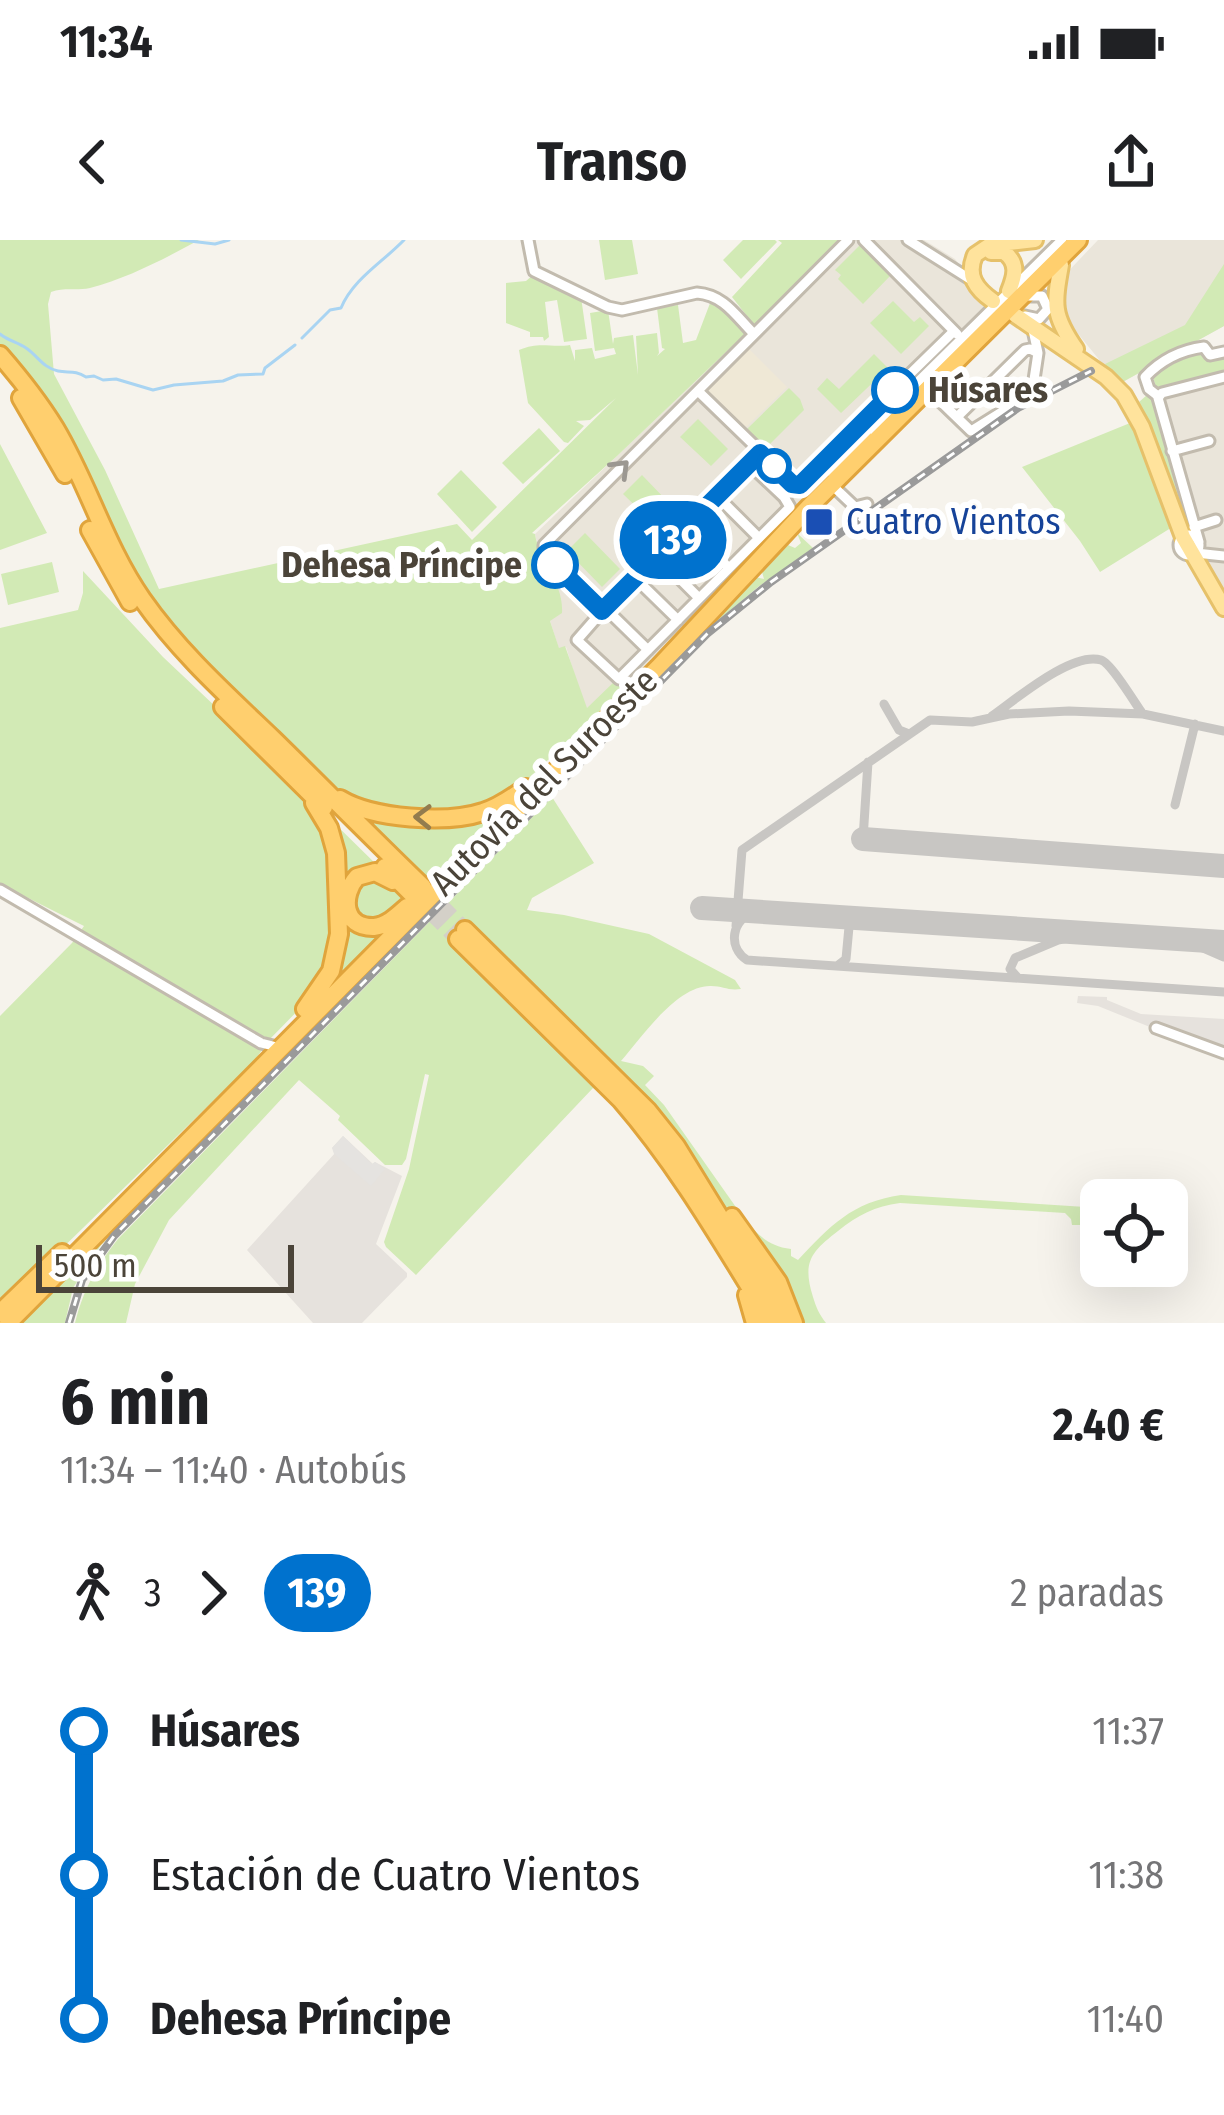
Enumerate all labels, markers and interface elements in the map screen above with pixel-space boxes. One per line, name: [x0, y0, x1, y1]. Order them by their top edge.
text: 11:34: [60, 15, 153, 69]
icon: back: [60, 129, 126, 195]
icon: share: [1098, 129, 1164, 195]
text: Transo: [537, 130, 687, 194]
marker: Húsares: [873, 368, 917, 412]
place label: Húsares: [928, 368, 1048, 412]
unlabelled marker: [758, 450, 790, 482]
one-way arrow: [607, 460, 629, 482]
place label: Cuatro Vientos: [846, 500, 1061, 544]
line badge: 139: [604, 501, 742, 579]
marker: Cuatro Vientos: [803, 506, 835, 538]
text: 139: [644, 515, 702, 565]
place label: Dehesa Príncipe: [281, 543, 522, 587]
marker: Dehesa Príncipe: [533, 543, 577, 587]
street label: Autovía del Suroeste: [421, 659, 667, 905]
one-way arrow: [413, 804, 432, 830]
map controls: [1080, 1179, 1188, 1287]
button: locate: [1080, 1179, 1188, 1287]
scale bar: [36, 1239, 294, 1292]
text: 500 m: [54, 1246, 137, 1286]
text: 6 min: [60, 1362, 210, 1441]
text: 2.40 €: [1053, 1398, 1164, 1452]
text: 11:34 – 11:40 · Autobús: [60, 1447, 407, 1493]
icon: walk: [60, 1560, 126, 1626]
icon: forward: [180, 1560, 246, 1626]
text: 139: [288, 1568, 347, 1618]
text: 3: [144, 1570, 162, 1616]
text: 2 paradas: [1010, 1570, 1164, 1616]
text: Húsares: [150, 1704, 300, 1758]
text: 11:37: [1092, 1708, 1164, 1754]
text: Estación de Cuatro Vientos: [150, 1848, 640, 1902]
text: 11:38: [1088, 1852, 1164, 1898]
text: Dehesa Príncipe: [150, 1992, 451, 2046]
text: 11:40: [1087, 1996, 1164, 2042]

